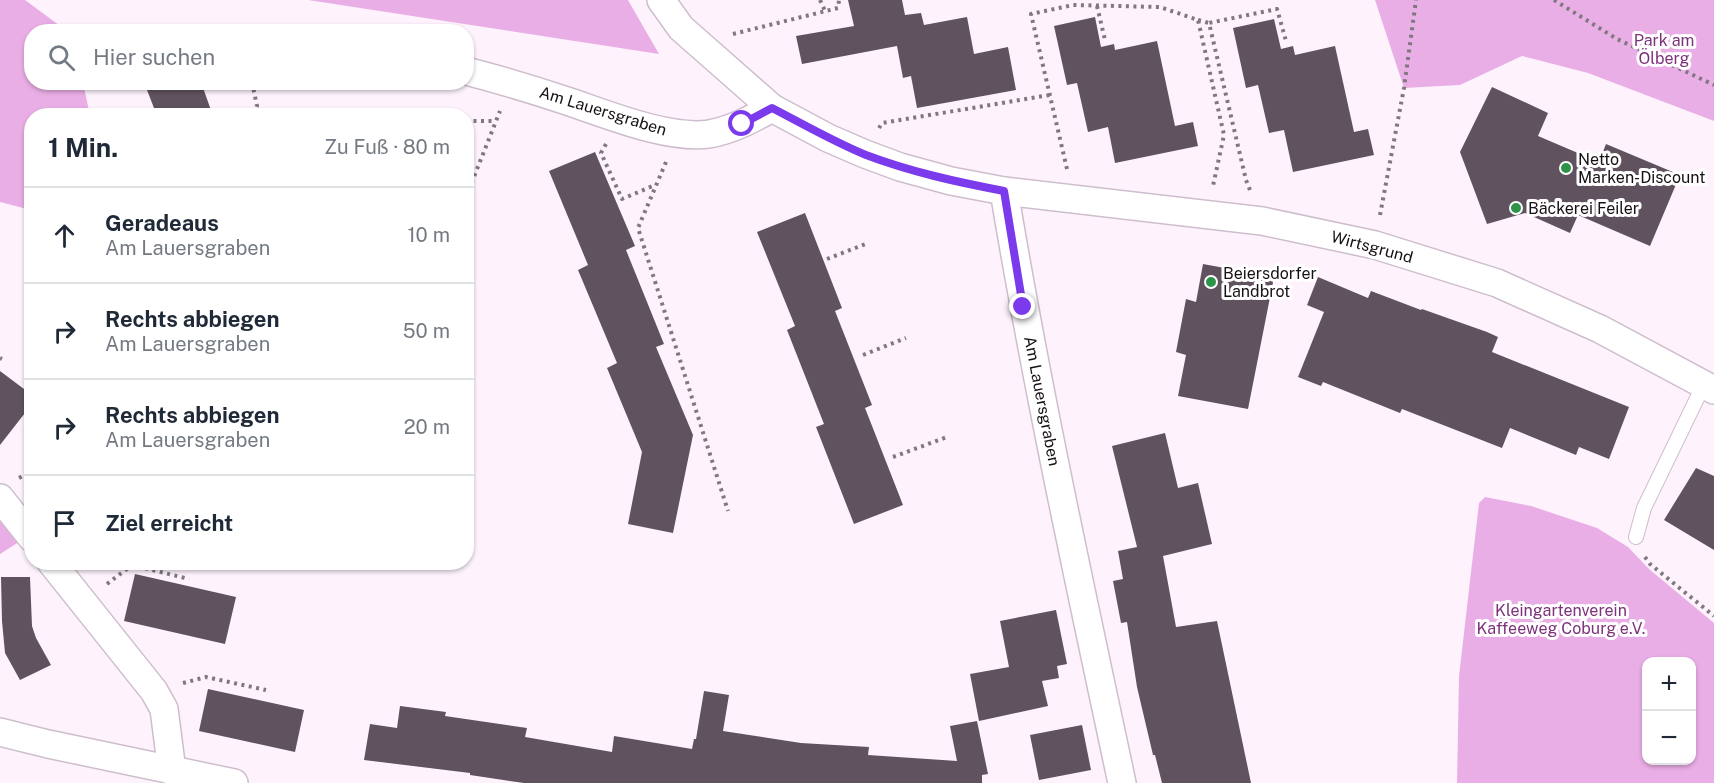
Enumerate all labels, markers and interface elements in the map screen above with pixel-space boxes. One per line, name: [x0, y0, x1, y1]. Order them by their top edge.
search box: [24, 24, 474, 90]
park label: Park am Ölberg: [1634, 31, 1694, 68]
icon: search: [45, 41, 78, 74]
text: Hier suchen: [93, 44, 215, 70]
street label: Am Lauersgraben: [537, 83, 669, 139]
route start: [728, 110, 754, 136]
text: 1 Min.: [48, 132, 118, 163]
text: Zu Fuß · 80 m: [324, 135, 450, 159]
place label: Netto Marken-Discount: [1578, 150, 1705, 187]
marker: Netto Marken-Discount: [1559, 161, 1573, 175]
place label: Bäckerei Feiler: [1528, 199, 1639, 218]
marker: Bäckerei Feiler: [1509, 201, 1523, 215]
text: Geradeaus: [105, 210, 219, 236]
icon: ahead: [48, 219, 81, 252]
text: 10 m: [407, 223, 450, 247]
street label: Wirtsgrund: [1329, 227, 1415, 267]
text: Am Lauersgraben: [105, 236, 270, 260]
place label: Beiersdorfer Landbrot: [1223, 264, 1317, 301]
marker: Beiersdorfer Landbrot: [1204, 275, 1218, 289]
route end: [1009, 293, 1035, 319]
text: Rechts abbiegen: [105, 306, 280, 332]
icon: right: [48, 315, 81, 348]
text: 50 m: [403, 319, 450, 343]
text: Am Lauersgraben: [105, 332, 270, 356]
street label: Am Lauersgraben: [1020, 334, 1064, 468]
text: Rechts abbiegen: [105, 402, 280, 428]
icon: right: [48, 411, 81, 444]
text: 20 m: [404, 415, 450, 439]
text: Am Lauersgraben: [105, 428, 270, 452]
icon: arrive: [48, 507, 81, 540]
text: Ziel erreicht: [105, 510, 233, 536]
park label: Kleingartenverein Kaffeeweg Coburg e.V.: [1477, 601, 1645, 638]
map controls: [1642, 657, 1696, 765]
button: +: [1642, 657, 1696, 711]
button: −: [1642, 711, 1696, 765]

